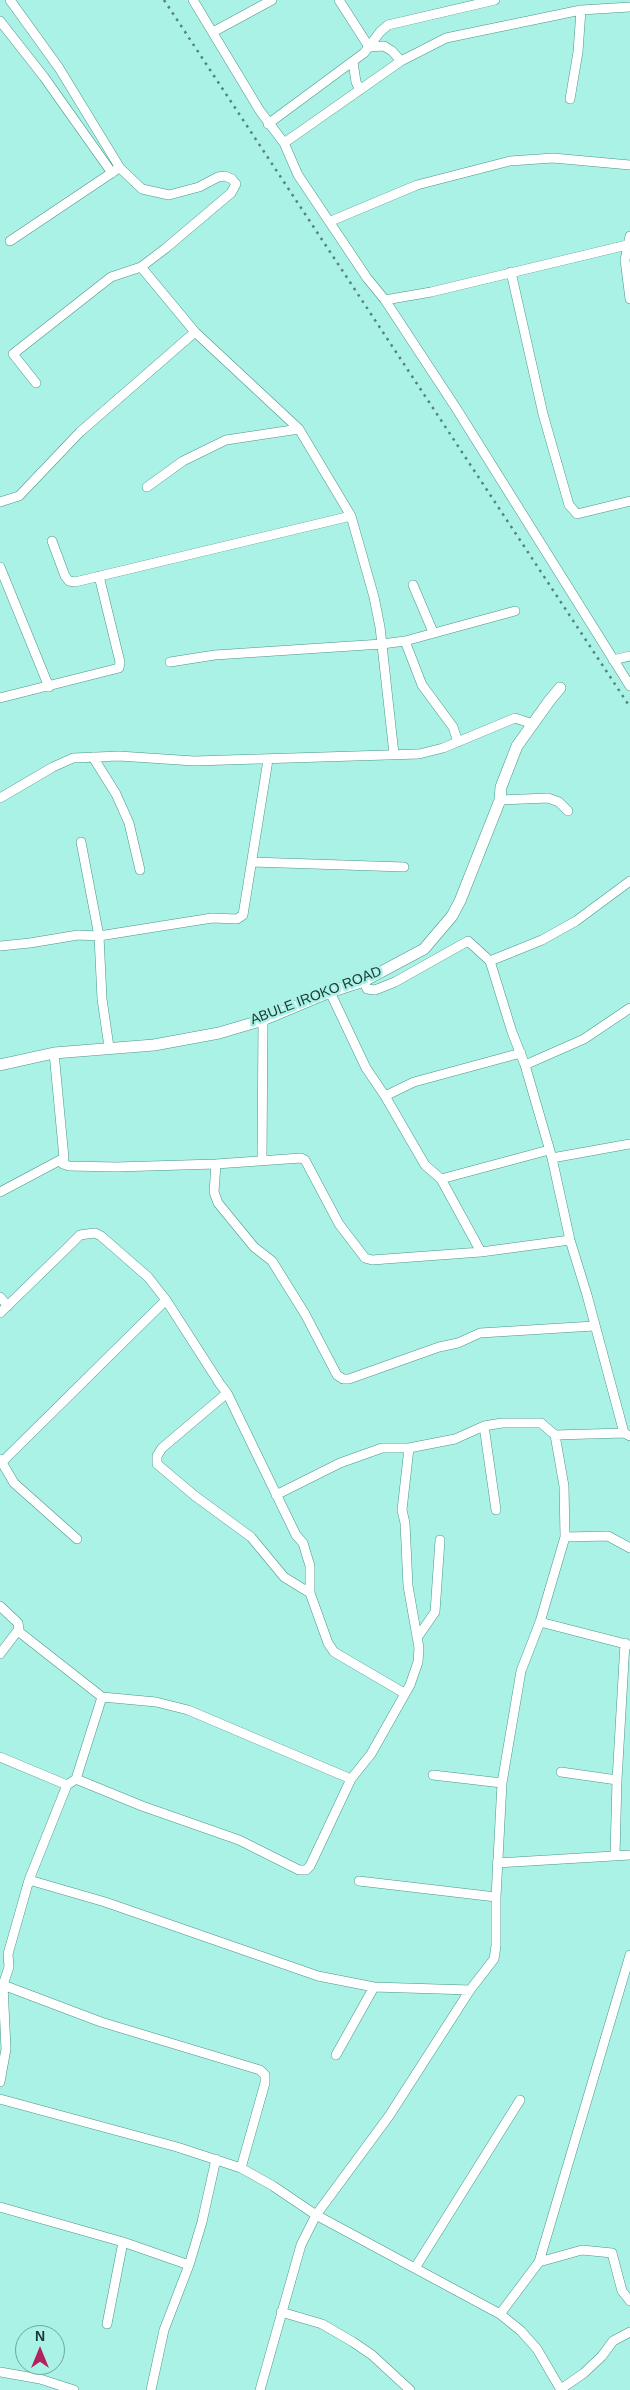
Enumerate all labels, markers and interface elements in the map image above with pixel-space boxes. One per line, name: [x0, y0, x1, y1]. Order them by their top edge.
street label: ABULE IROKO ROAD: [248, 963, 384, 1029]
north arrow: [15, 2325, 65, 2375]
text: N: [35, 2328, 45, 2344]

